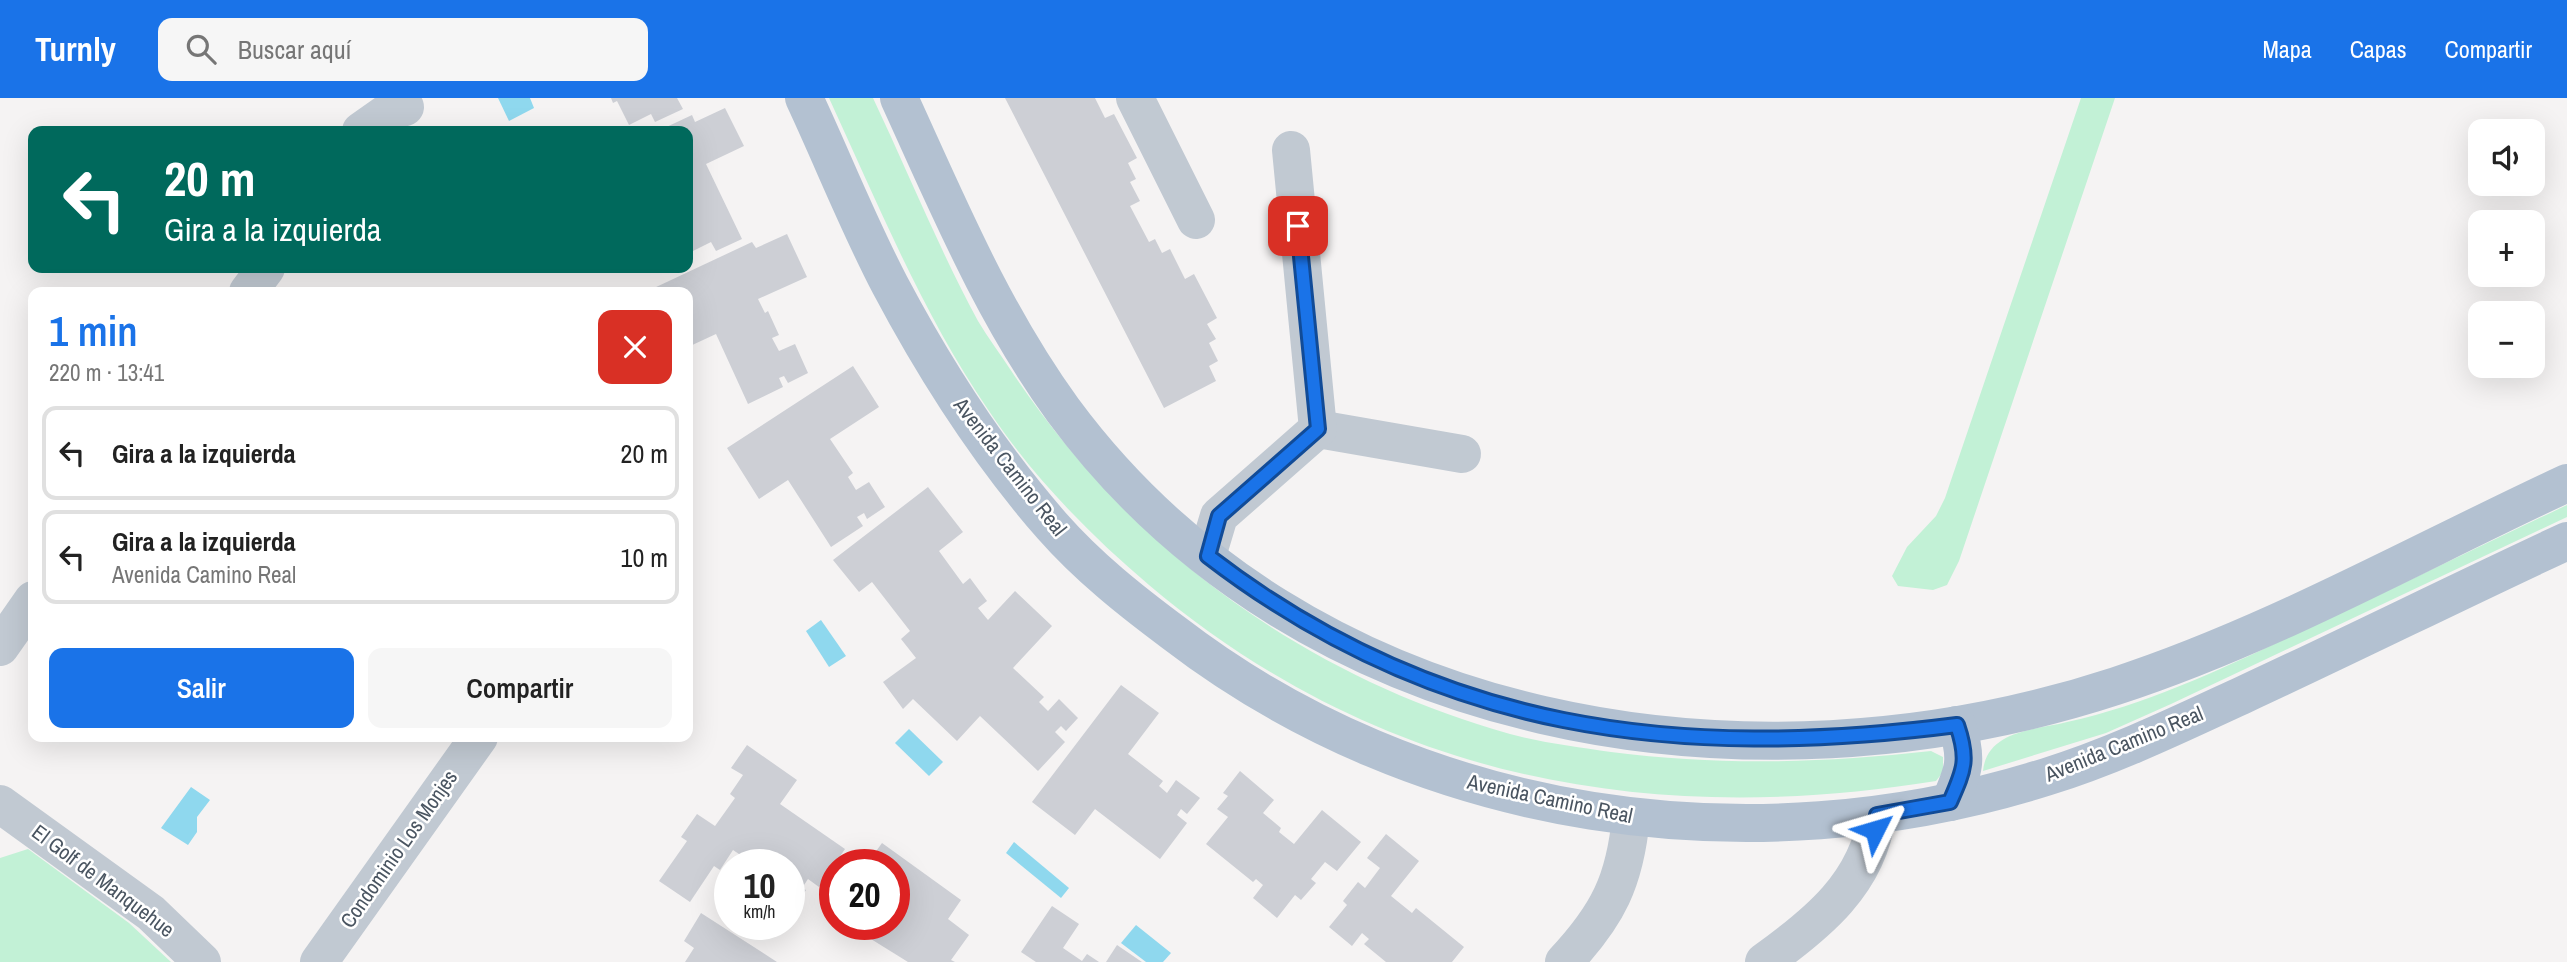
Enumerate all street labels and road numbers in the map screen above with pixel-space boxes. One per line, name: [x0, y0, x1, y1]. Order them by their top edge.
street label: Avenida Camino Real: [947, 391, 1074, 542]
street label: Avenida Camino Real: [2039, 699, 2207, 789]
street label: Condominio Los Monjes: [333, 764, 464, 933]
street label: Avenida Camino Real: [1464, 767, 1635, 830]
street label: El Golf de Manquehue: [26, 817, 180, 944]

